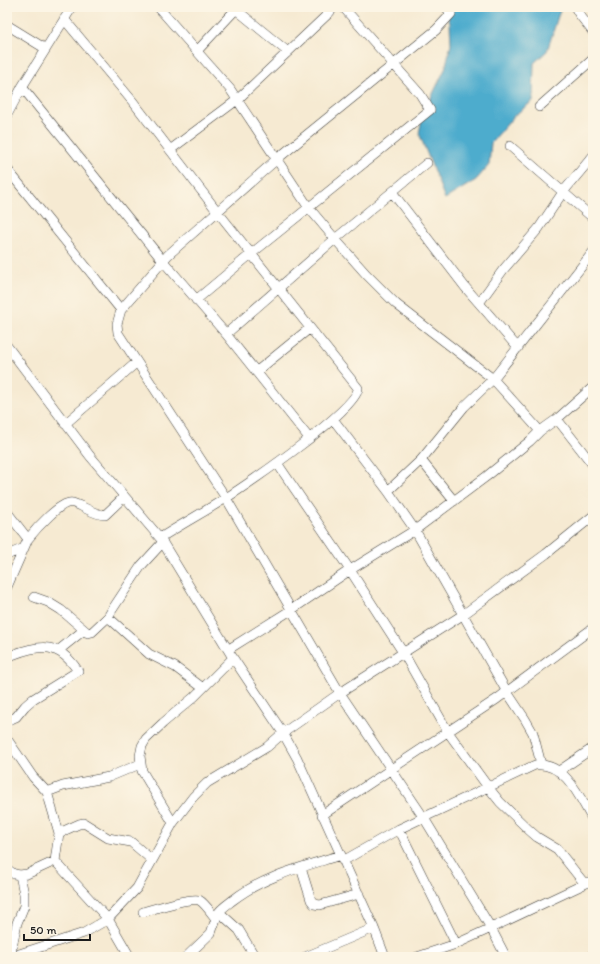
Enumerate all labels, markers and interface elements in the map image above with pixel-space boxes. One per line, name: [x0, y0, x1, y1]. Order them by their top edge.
scale bar: [24, 916, 90, 942]
text: 50 m: [30, 923, 56, 937]

